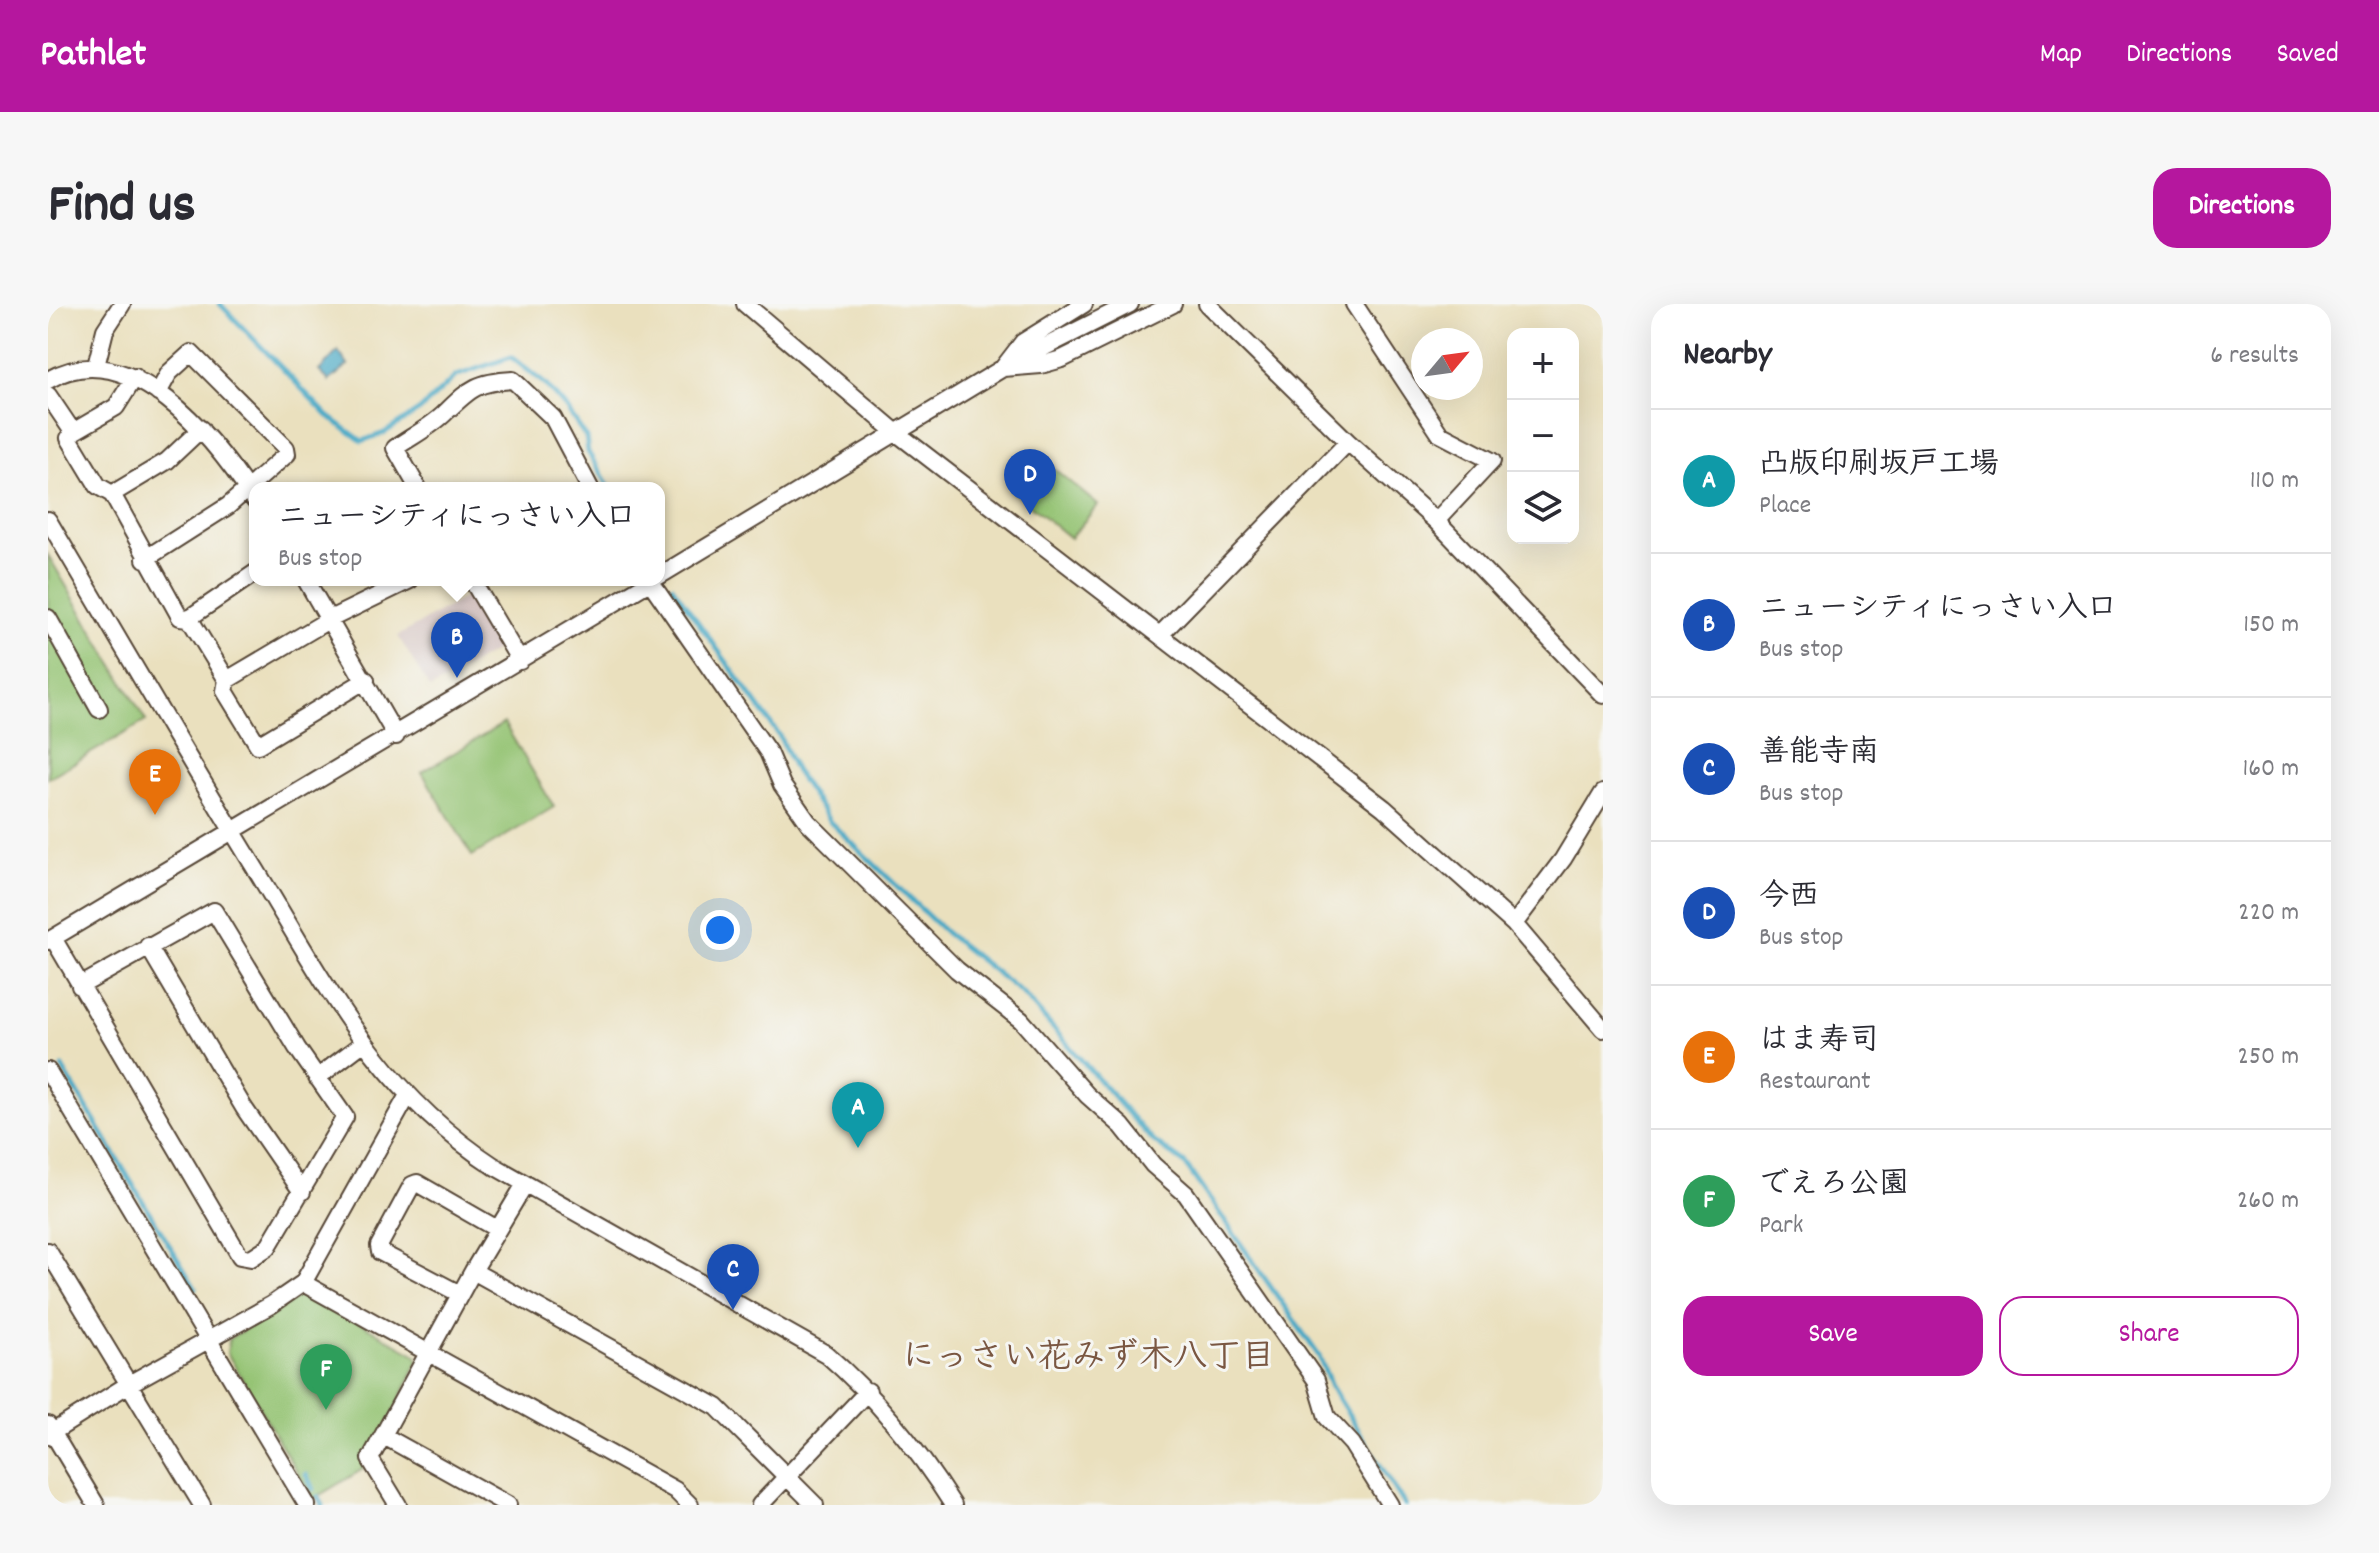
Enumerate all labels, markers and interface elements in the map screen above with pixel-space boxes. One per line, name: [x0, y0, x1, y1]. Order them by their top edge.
text: Pathlet: [40, 29, 146, 84]
text: Map: [2040, 36, 2082, 76]
text: Directions: [2126, 36, 2232, 76]
text: Saved: [2276, 36, 2339, 76]
text: Find us: [48, 168, 196, 248]
button: Directions: [2153, 168, 2331, 248]
north arrow: [1411, 328, 1483, 400]
map controls: [1507, 328, 1579, 544]
button: +: [1507, 328, 1579, 400]
text: Nearby: [1683, 332, 1772, 381]
text: 6 results: [2210, 338, 2299, 375]
button: −: [1507, 400, 1579, 472]
text: 凸版印刷坂戸工場: [1759, 445, 1999, 488]
pin: D: [1004, 449, 1056, 515]
text: A: [1702, 463, 1716, 500]
text: 110 m: [2250, 463, 2299, 500]
button: layers: [1507, 472, 1579, 544]
popup: [249, 482, 665, 586]
text: Place: [1759, 488, 1811, 525]
text: ニューシティにっさい入口: [278, 498, 636, 541]
text: Bus stop: [278, 541, 362, 578]
text: ニューシティにっさい入口: [1759, 589, 2117, 632]
text: B: [1703, 607, 1715, 644]
text: 150 m: [2243, 607, 2299, 644]
pin: B: [431, 612, 483, 678]
text: Bus stop: [1759, 632, 1844, 669]
text: 善能寺南: [1759, 733, 1879, 776]
pin: E: [129, 749, 181, 815]
text: C: [1703, 751, 1715, 788]
text: 160 m: [2243, 751, 2299, 788]
text: Bus stop: [1759, 776, 1844, 813]
text: 今西: [1759, 877, 1819, 920]
text: D: [1702, 895, 1716, 932]
text: 220 m: [2238, 895, 2299, 932]
your location: [700, 910, 740, 950]
text: Bus stop: [1759, 920, 1844, 957]
text: はま寿司: [1759, 1021, 1879, 1064]
text: E: [1703, 1039, 1715, 1076]
text: 250 m: [2238, 1039, 2299, 1076]
text: Restaurant: [1759, 1064, 1871, 1101]
pin: A: [832, 1082, 884, 1148]
text: でえろ公園: [1759, 1165, 1909, 1208]
text: F: [1703, 1183, 1715, 1220]
text: 260 m: [2237, 1183, 2299, 1220]
text: Park: [1759, 1208, 1803, 1245]
pin: C: [707, 1244, 759, 1310]
button: Save: [1683, 1296, 1983, 1376]
button: Share: [1999, 1296, 2299, 1376]
district label: にっさい花みず木八丁目: [901, 1335, 1275, 1384]
pin: F: [300, 1344, 352, 1410]

